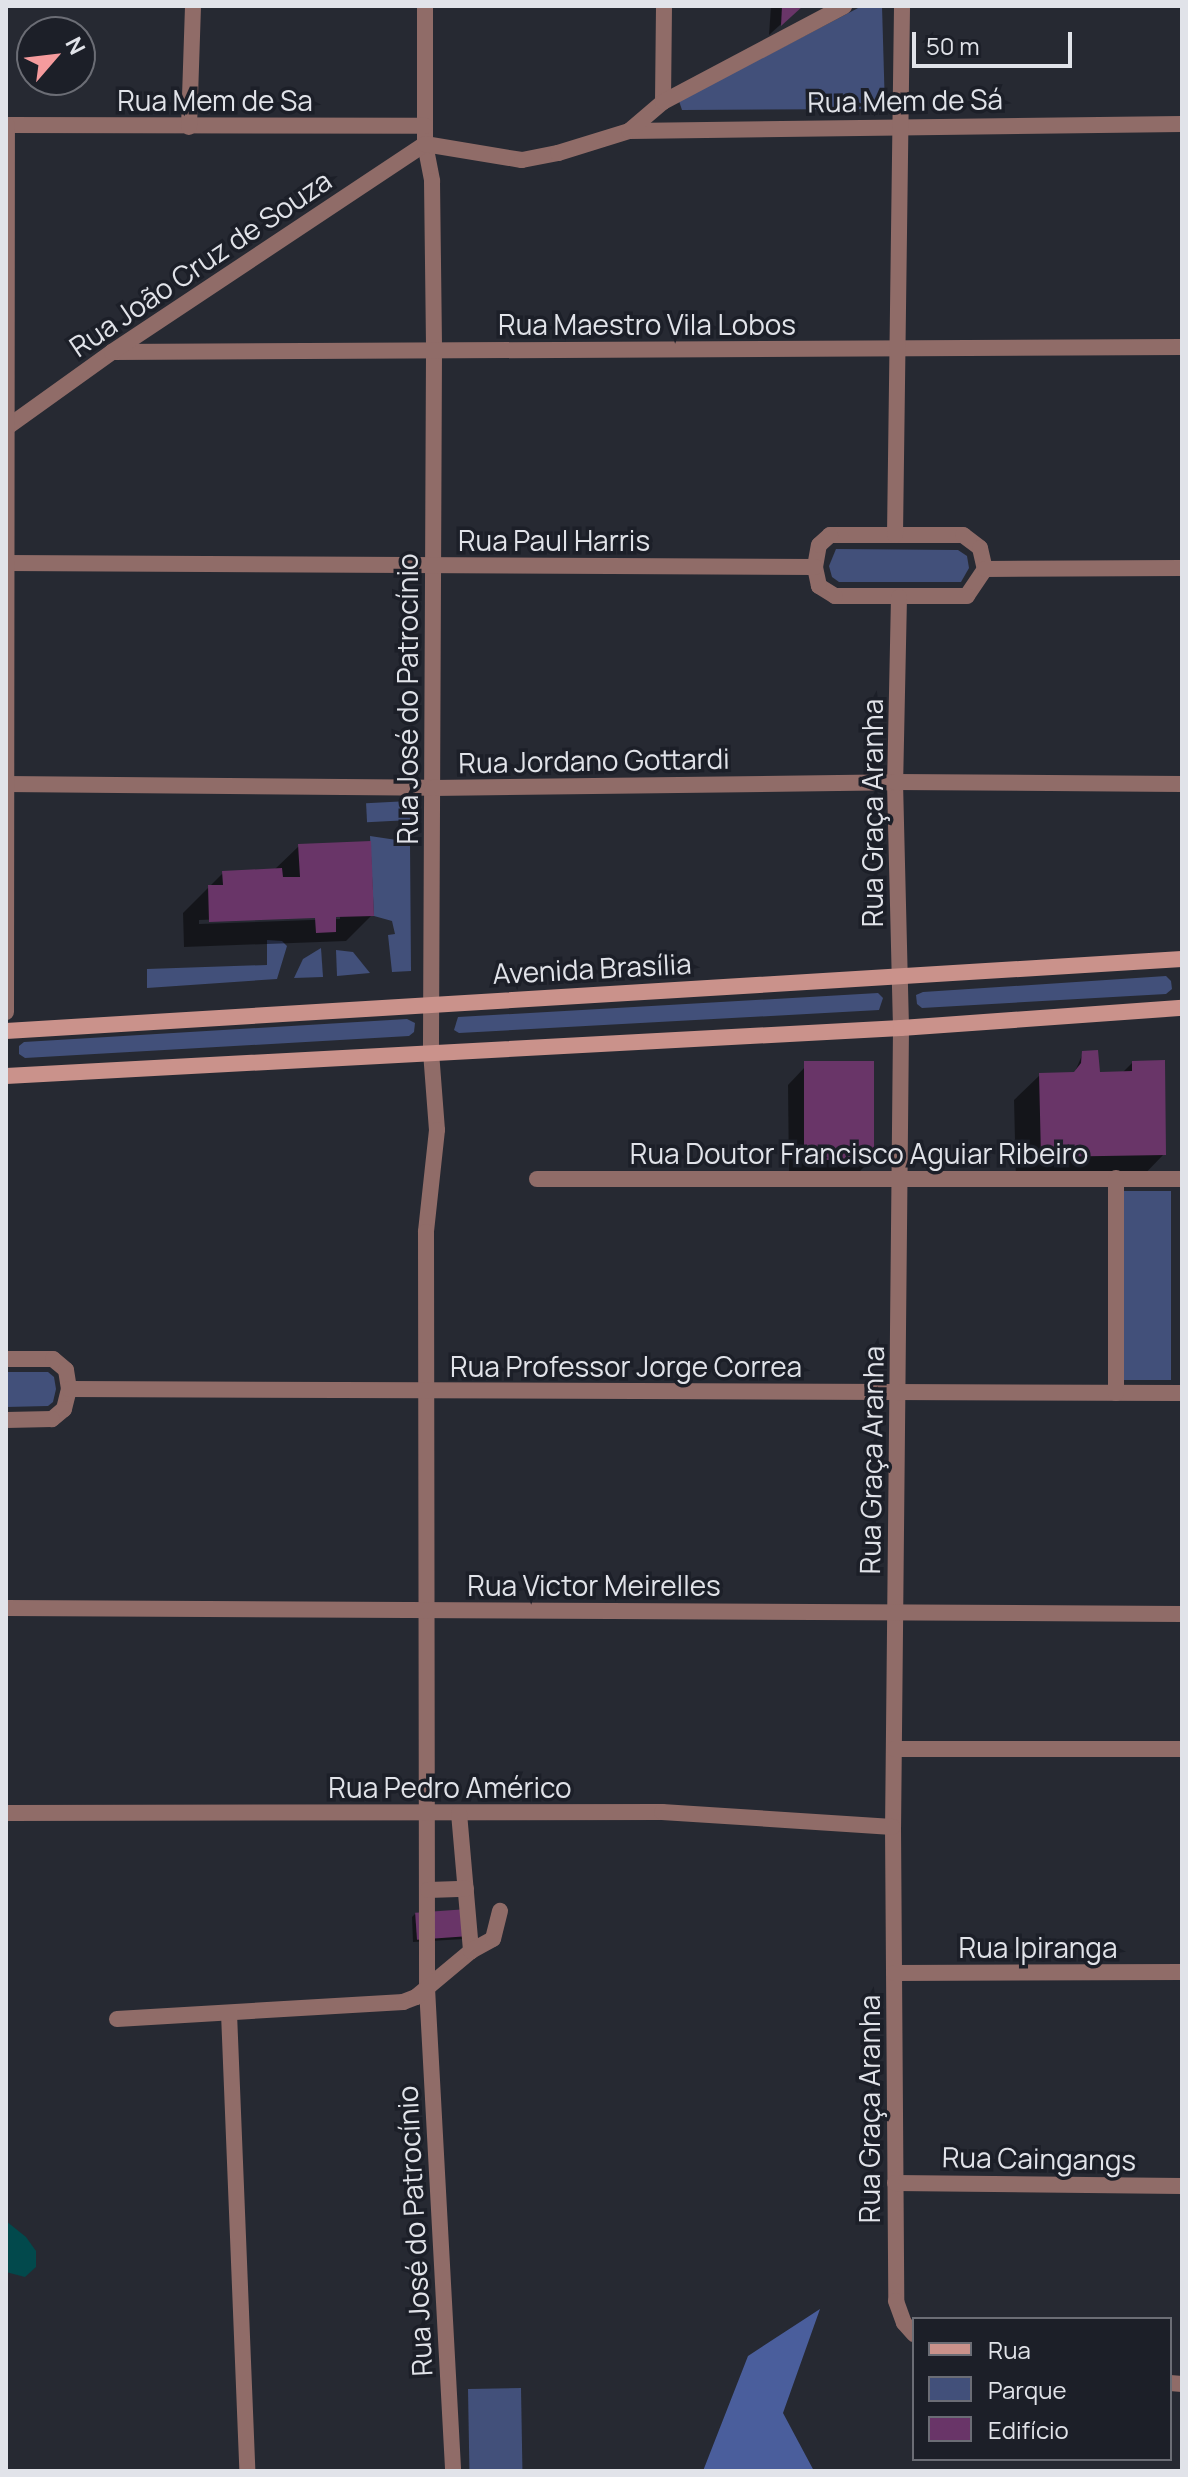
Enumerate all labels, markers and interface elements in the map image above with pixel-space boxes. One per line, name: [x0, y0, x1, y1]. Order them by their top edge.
north arrow: [16, 16, 96, 96]
scale bar: [916, 16, 1076, 66]
text: 50 m: [926, 29, 980, 62]
text: N: [58, 32, 92, 60]
street label: Rua Mem de Sá: [807, 81, 1003, 119]
street label: Rua Mem de Sa: [117, 83, 313, 117]
street label: Rua João Cruz de Souza: [63, 163, 337, 363]
street label: Rua Maestro Vila Lobos: [498, 307, 796, 341]
street label: Rua Paul Harris: [458, 523, 650, 557]
street label: Rua José do Patrocínio: [390, 553, 424, 845]
street label: Rua Graça Aranha: [855, 699, 889, 927]
street label: Rua Jordano Gottardi: [458, 741, 730, 779]
street label: Avenida Brasília: [492, 946, 692, 990]
street label: Rua Doutor Francisco Aguiar Ribeiro: [630, 1136, 1088, 1170]
street label: Rua Graça Aranha: [852, 1345, 890, 1575]
street label: Rua Professor Jorge Correa: [450, 1349, 802, 1383]
street label: Rua Victor Meirelles: [467, 1568, 721, 1602]
street label: Rua Pedro Américo: [328, 1770, 572, 1804]
street label: Rua Ipiranga: [959, 1930, 1117, 1964]
street label: Rua Graça Aranha: [852, 1995, 886, 2223]
street label: Rua José do Patrocínio: [390, 2085, 438, 2377]
street label: Rua Caingangs: [942, 2140, 1136, 2176]
legend: [912, 2317, 1172, 2461]
text: Rua: [988, 2333, 1031, 2366]
text: Parque: [988, 2373, 1066, 2406]
text: Edifício: [988, 2413, 1069, 2446]

